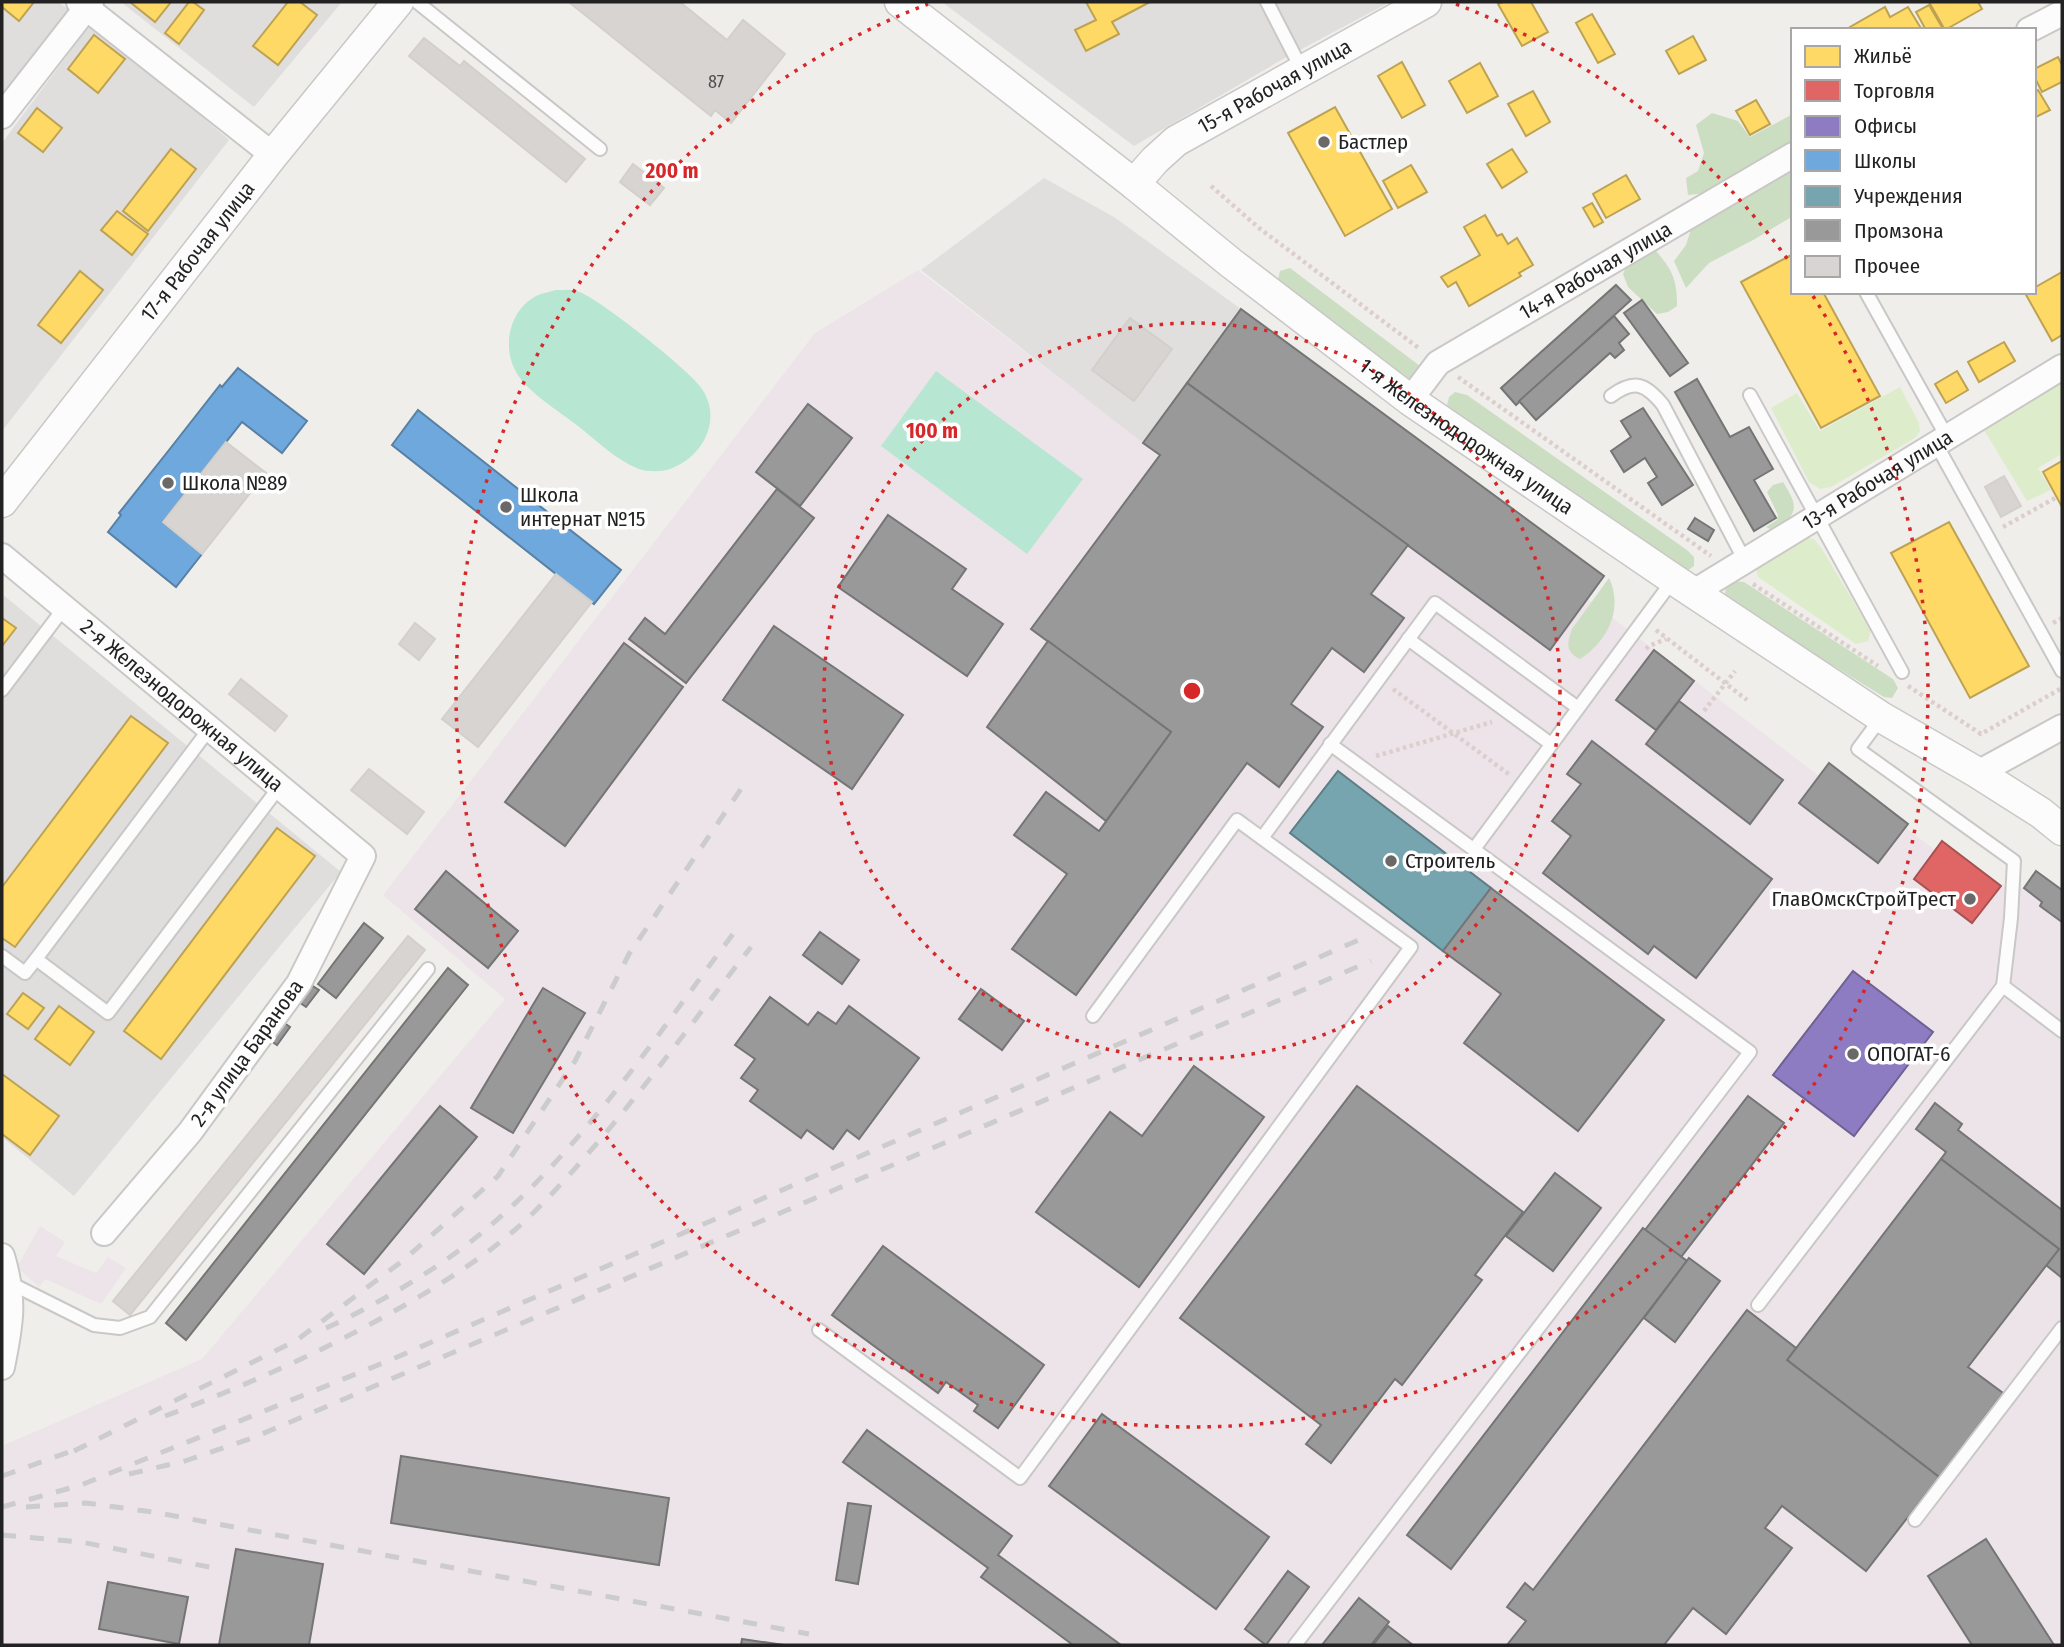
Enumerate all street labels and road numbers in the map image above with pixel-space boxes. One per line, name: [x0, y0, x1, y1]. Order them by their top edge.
street label: 15-я Рабочая улица: [1193, 33, 1356, 139]
street label: 17-я Рабочая улица: [135, 176, 260, 327]
street label: 14-я Рабочая улица: [1515, 216, 1676, 325]
street label: 1-я Железнодорожная улица: [1354, 353, 1578, 520]
street label: 13-я Рабочая улица: [1798, 424, 1957, 536]
street label: 2-я Железнодорожная улица: [75, 614, 289, 797]
street label: 2-я улица Баранова: [185, 975, 309, 1131]

